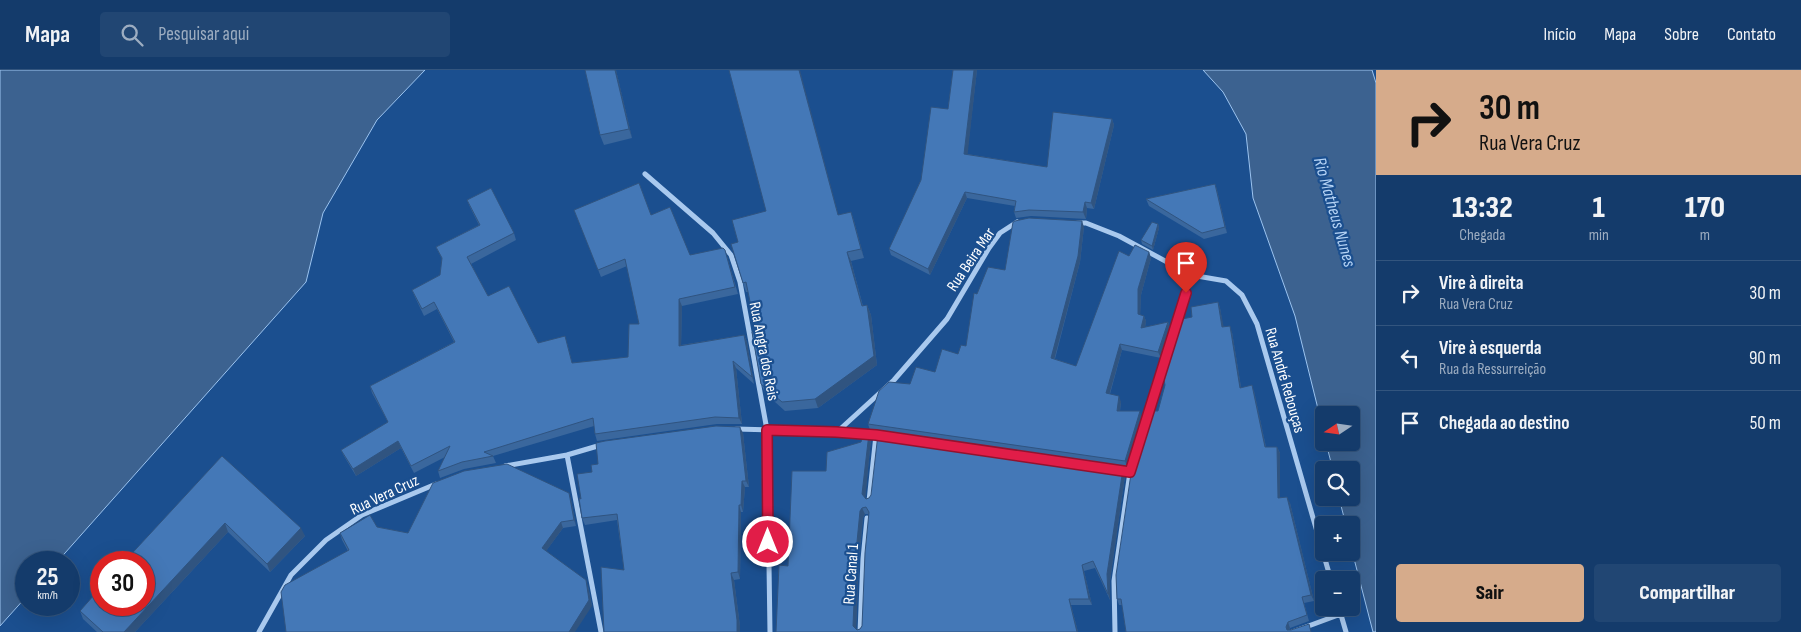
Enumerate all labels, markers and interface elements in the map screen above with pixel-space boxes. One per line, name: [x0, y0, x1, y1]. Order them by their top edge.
search box: [100, 12, 450, 57]
text: Mapa: [25, 20, 70, 49]
icon: search: [118, 21, 146, 49]
text: Pesquisar aqui: [158, 23, 249, 46]
text: Início: [1544, 24, 1576, 45]
text: Mapa: [1604, 24, 1636, 45]
text: Sobre: [1664, 24, 1699, 45]
text: Contato: [1727, 24, 1776, 45]
text: 30 m: [1479, 87, 1540, 130]
icon: right: [1396, 90, 1461, 155]
text: Rua Vera Cruz: [1479, 130, 1580, 157]
water label: Rio Matheus Nunes: [1309, 155, 1360, 270]
text: 13:32: [1452, 190, 1513, 226]
text: 1: [1593, 190, 1605, 226]
text: 170: [1685, 190, 1725, 226]
street label: Rua Beira Mar: [943, 224, 1000, 295]
text: Chegada: [1459, 226, 1505, 245]
text: min: [1589, 226, 1609, 245]
text: m: [1700, 226, 1710, 245]
pin: [1165, 242, 1207, 293]
icon: arrive: [1172, 249, 1200, 277]
text: Vire à direita: [1439, 272, 1523, 295]
icon: right: [1396, 279, 1424, 307]
text: 30 m: [1749, 282, 1781, 305]
text: Rua Vera Cruz: [1439, 295, 1513, 314]
street label: Rua Angra dos Reis: [745, 300, 782, 403]
street label: Rua André Rebouças: [1260, 326, 1309, 435]
text: Vire à esquerda: [1439, 337, 1541, 360]
icon: left: [1396, 344, 1424, 372]
text: 90 m: [1749, 347, 1781, 370]
text: Rua da Ressurreição: [1439, 360, 1546, 379]
north arrow: [1315, 406, 1360, 451]
map controls: [1315, 406, 1360, 616]
icon: arrive: [1396, 409, 1424, 437]
text: Chegada ao destino: [1439, 412, 1569, 435]
text: 50 m: [1750, 412, 1781, 435]
button: search: [1315, 461, 1360, 506]
street label: Rua Vera Cruz: [347, 471, 422, 520]
position arrow: [741, 515, 793, 567]
button: +: [1315, 516, 1360, 561]
street label: Rua Canal 1: [840, 543, 863, 605]
speed limit sign: 30: [90, 551, 155, 616]
text: 25: [37, 562, 58, 593]
button: Sair: [1396, 564, 1584, 622]
button: Compartilhar: [1594, 564, 1781, 622]
button: −: [1315, 571, 1360, 616]
text: km/h: [37, 588, 58, 603]

